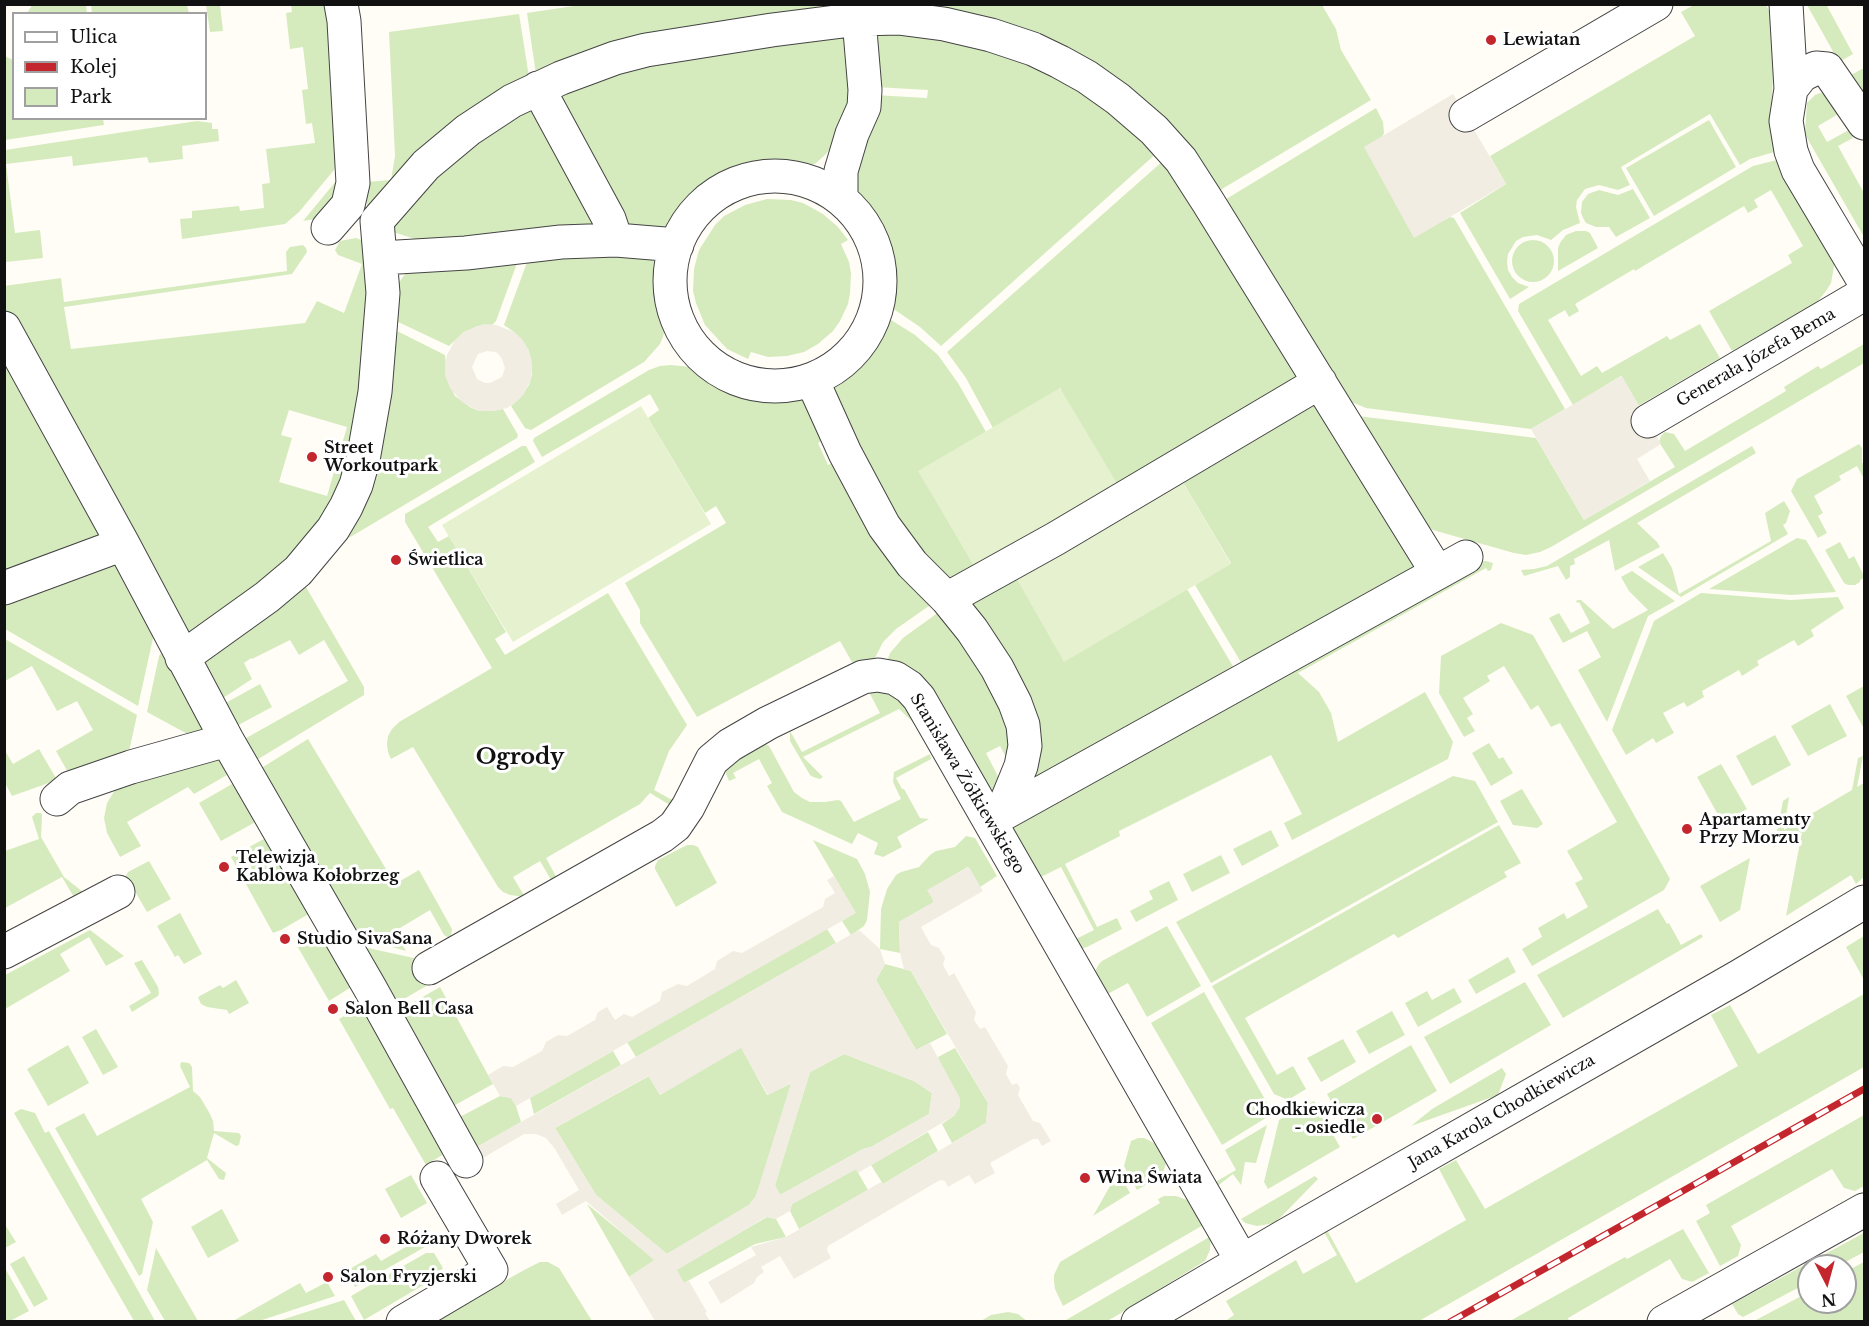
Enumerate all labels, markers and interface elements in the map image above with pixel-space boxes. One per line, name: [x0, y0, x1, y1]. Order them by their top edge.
legend: [12, 12, 207, 120]
text: Ulica: [70, 26, 117, 48]
place label: Lewiatan: [1503, 30, 1580, 50]
marker: Lewiatan: [1484, 33, 1498, 47]
text: Kolej: [70, 56, 117, 78]
text: Park: [70, 86, 112, 108]
street label: Generała Józefa Bema: [1673, 305, 1839, 411]
place label: Street Workoutpark: [324, 438, 438, 476]
marker: Street Workoutpark: [305, 450, 319, 464]
place label: Świetlica: [408, 550, 483, 570]
marker: Świetlica: [389, 553, 403, 567]
street label: Stanisława Żółkiewskiego: [905, 690, 1029, 878]
district label: Ogrody: [476, 745, 564, 771]
place label: Apartamenty Przy Morzu: [1699, 810, 1811, 848]
marker: Apartamenty Przy Morzu: [1680, 822, 1694, 836]
place label: Telewizja Kablowa Kołobrzeg: [236, 848, 399, 886]
marker: Telewizja Kablowa Kołobrzeg: [217, 860, 231, 874]
place label: Studio SivaSana: [297, 929, 432, 949]
marker: Studio SivaSana: [278, 932, 292, 946]
place label: Salon Bell Casa: [345, 999, 474, 1019]
marker: Salon Bell Casa: [326, 1002, 340, 1016]
street label: Jana Karola Chodkiewicza: [1405, 1051, 1599, 1173]
place label: Chodkiewicza - osiedle: [1246, 1100, 1365, 1138]
marker: Chodkiewicza - osiedle: [1370, 1112, 1384, 1126]
place label: Wina Świata: [1097, 1168, 1202, 1188]
marker: Wina Świata: [1078, 1171, 1092, 1185]
place label: Różany Dworek: [397, 1229, 532, 1249]
marker: Różany Dworek: [378, 1232, 392, 1246]
north arrow: [1797, 1254, 1857, 1314]
place label: Salon Fryzjerski: [340, 1267, 477, 1287]
marker: Salon Fryzjerski: [321, 1270, 335, 1284]
text: N: [1820, 1289, 1837, 1311]

